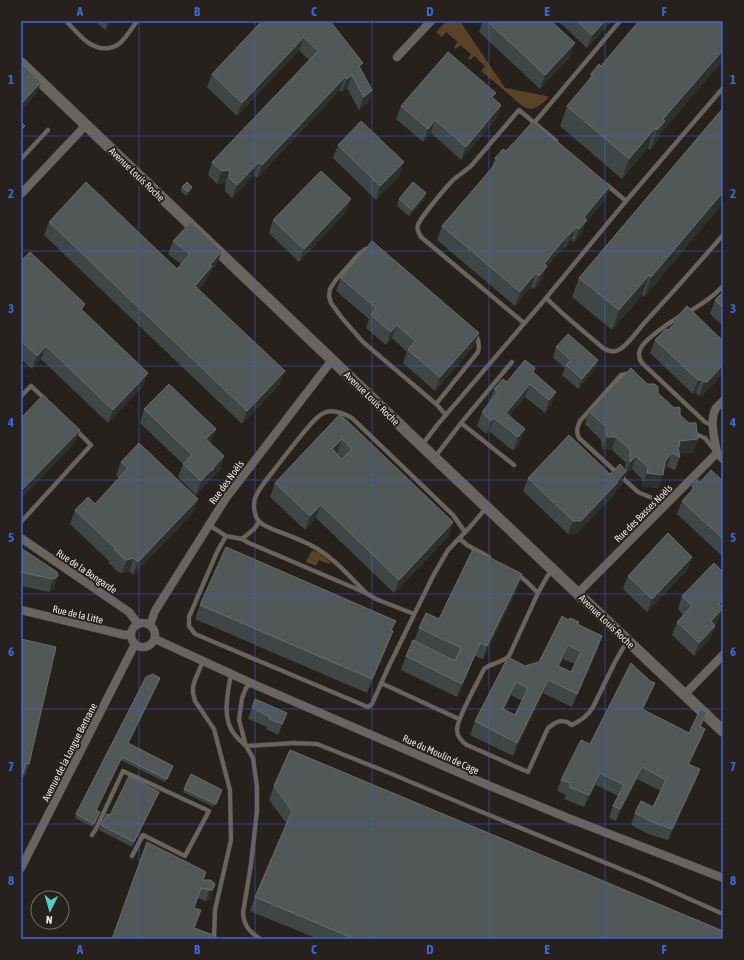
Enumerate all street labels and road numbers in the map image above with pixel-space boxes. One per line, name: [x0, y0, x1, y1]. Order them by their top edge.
street label: Avenue Louis Roche: [107, 145, 167, 204]
street label: Avenue Louis Roche: [342, 369, 402, 428]
street label: Rue des Noëls: [207, 458, 246, 506]
street label: Rue des Basses Noëls: [612, 482, 675, 545]
street label: Rue de la Bongarde: [54, 547, 119, 596]
street label: Avenue Louis Roche: [577, 592, 637, 651]
street label: Rue de la Litte: [52, 603, 105, 626]
street label: Avenue de la Longue Bertrane: [40, 701, 99, 803]
street label: Rue du Moulin de Cage: [401, 733, 481, 776]

